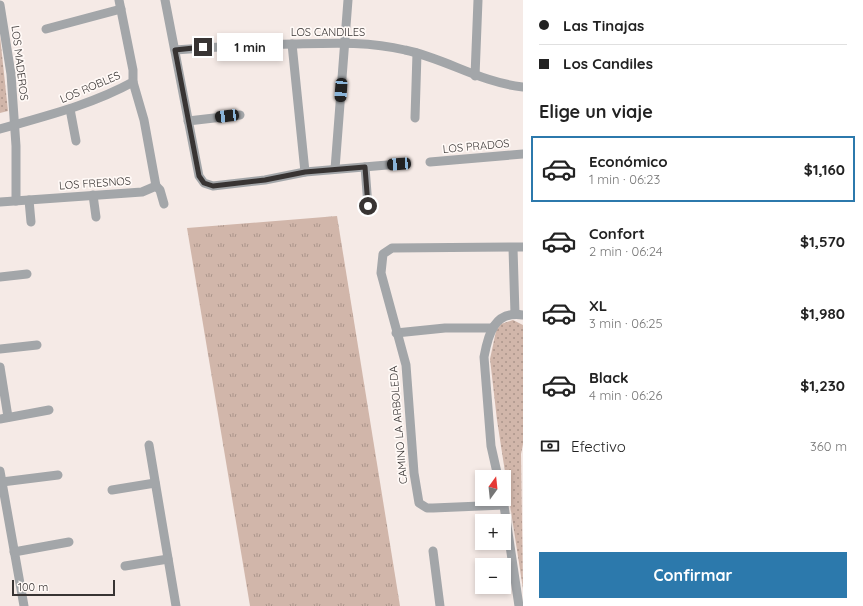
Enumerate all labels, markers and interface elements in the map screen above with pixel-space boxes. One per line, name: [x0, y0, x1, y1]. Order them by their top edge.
text: Las Tinajas: [563, 16, 644, 35]
street label: LOS MADEROS: [8, 25, 32, 101]
street label: LOS CANDILES: [291, 25, 365, 39]
callout: 1 min: [217, 33, 283, 61]
route end: [194, 38, 212, 56]
text: 1 min: [234, 39, 266, 55]
text: Los Candiles: [563, 54, 653, 73]
street label: LOS ROBLES: [58, 68, 122, 106]
car: [334, 78, 348, 102]
text: Elige un viaje: [539, 100, 653, 123]
car: [214, 109, 240, 123]
street label: LOS PRADOS: [442, 136, 510, 156]
icon: car: [541, 151, 577, 187]
text: Económico: [589, 152, 668, 171]
car: [387, 157, 411, 171]
text: $1,160: [804, 160, 845, 179]
text: 1 min · 06:23: [589, 171, 660, 187]
street label: LOS FRESNOS: [59, 174, 131, 192]
route start: [359, 197, 377, 215]
icon: car: [541, 223, 577, 259]
text: Confort: [589, 224, 645, 243]
text: $1,570: [800, 232, 845, 251]
text: 2 min · 06:24: [589, 243, 663, 259]
icon: car: [541, 295, 577, 331]
text: XL: [589, 296, 607, 315]
text: $1,980: [800, 304, 845, 323]
text: 3 min · 06:25: [589, 315, 663, 331]
street label: CAMINO LA ARBOLEDA: [386, 365, 410, 485]
icon: car: [541, 367, 577, 403]
text: Black: [589, 368, 629, 387]
text: $1,230: [800, 376, 845, 395]
text: 4 min · 06:26: [589, 387, 663, 403]
icon: cash: [539, 435, 561, 457]
text: Efectivo: [571, 437, 626, 456]
text: 360 m: [810, 438, 847, 454]
north arrow: [475, 470, 511, 506]
map controls: [475, 470, 511, 594]
button: +: [475, 514, 511, 550]
button: Confirmar: [539, 552, 847, 598]
button: −: [475, 558, 511, 594]
scale bar: [12, 578, 115, 597]
text: 100 m: [18, 580, 48, 594]

